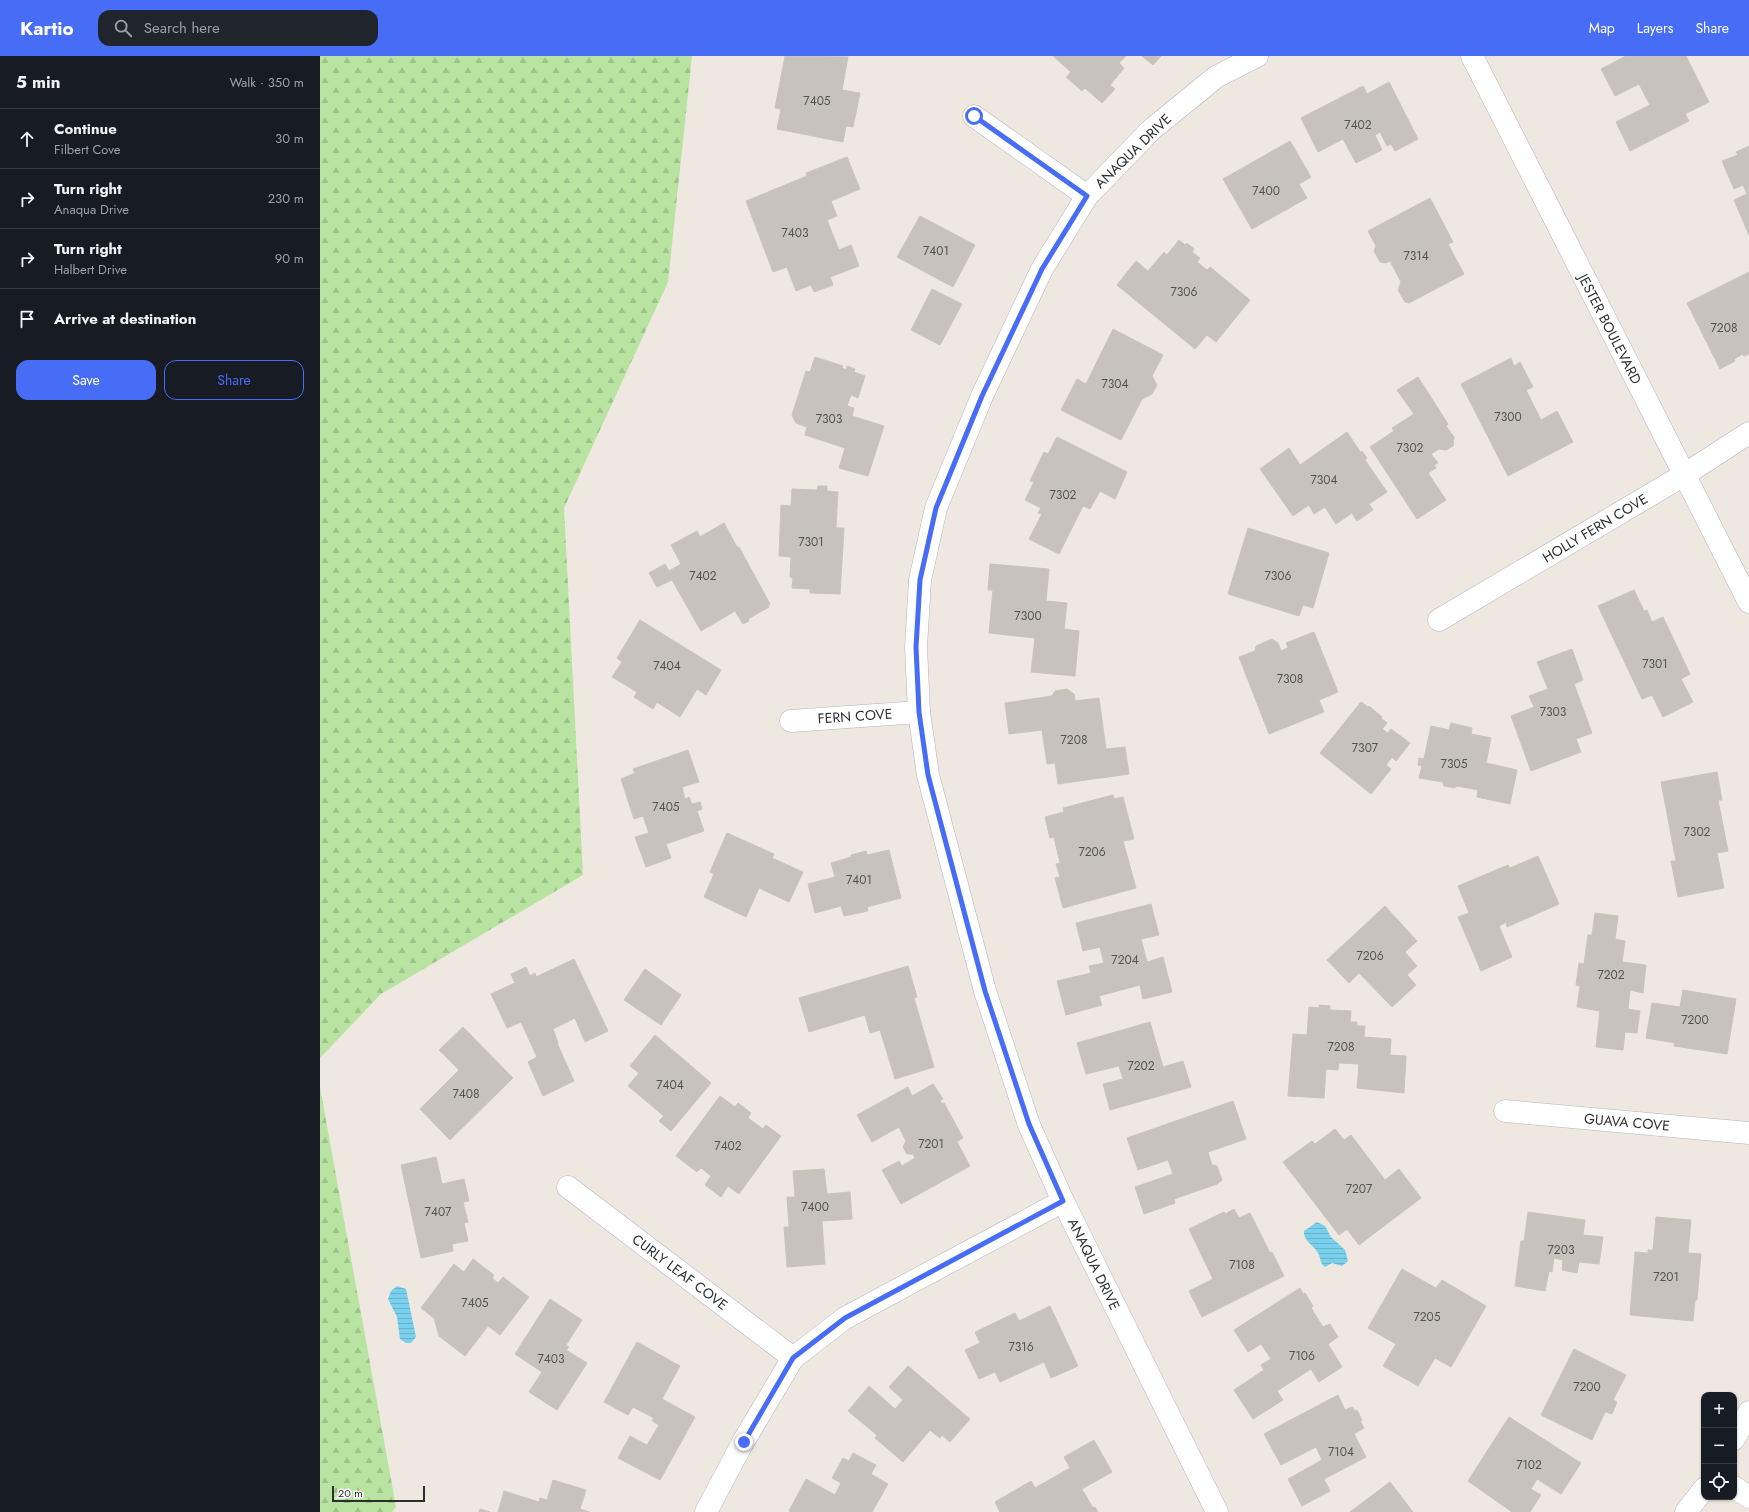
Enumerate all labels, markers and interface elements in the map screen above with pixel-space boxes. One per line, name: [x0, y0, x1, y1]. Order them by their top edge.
search box: [98, 10, 378, 46]
text: Kartio: [20, 15, 74, 42]
icon: search: [112, 17, 134, 39]
text: Search here: [144, 17, 220, 39]
text: Map: [1589, 18, 1615, 38]
text: Layers: [1637, 18, 1673, 38]
text: Share: [1695, 18, 1729, 38]
text: 5 min: [16, 70, 60, 94]
text: Walk · 350 m: [229, 73, 304, 92]
house number: 7405: [803, 92, 831, 110]
route start: [965, 107, 983, 125]
street label: ANAQUA DRIVE: [1090, 109, 1176, 193]
house number: 7402: [1344, 116, 1372, 134]
text: Continue: [54, 118, 117, 140]
icon: ahead: [16, 128, 38, 150]
text: 30 m: [275, 129, 304, 148]
text: Filbert Cove: [54, 140, 120, 159]
text: Turn right: [54, 178, 122, 200]
house number: 7400: [1252, 182, 1280, 200]
icon: right: [16, 188, 38, 210]
text: 230 m: [268, 189, 304, 208]
text: Anaqua Drive: [54, 200, 129, 219]
house number: 7403: [781, 224, 809, 242]
text: Turn right: [54, 238, 122, 260]
house number: 7401: [923, 242, 949, 260]
house number: 7314: [1403, 247, 1429, 265]
icon: right: [16, 248, 38, 270]
text: 90 m: [275, 249, 304, 268]
text: Halbert Drive: [54, 260, 127, 279]
street label: JESTER BOULEVARD: [1573, 269, 1646, 387]
house number: 7306: [1171, 283, 1198, 301]
icon: arrive: [16, 308, 38, 330]
text: Arrive at destination: [54, 308, 196, 330]
house number: 7208: [1711, 319, 1737, 337]
button: Save: [16, 360, 156, 400]
button: Share: [164, 360, 304, 400]
house number: 7304: [1101, 375, 1129, 393]
house number: 7300: [1494, 408, 1522, 426]
house number: 7303: [816, 410, 843, 428]
house number: 7302: [1397, 439, 1424, 457]
house number: 7304: [1310, 471, 1338, 489]
house number: 7302: [1050, 486, 1077, 504]
street label: HOLLY FERN COVE: [1539, 489, 1651, 567]
house number: 7301: [798, 533, 824, 551]
house number: 7402: [689, 567, 717, 585]
house number: 7306: [1265, 567, 1292, 585]
house number: 7300: [1014, 607, 1042, 625]
house number: 7301: [1642, 655, 1668, 673]
house number: 7404: [653, 657, 681, 675]
house number: 7308: [1277, 670, 1303, 688]
street label: FERN COVE: [817, 703, 893, 729]
house number: 7303: [1540, 703, 1567, 721]
house number: 7208: [1061, 731, 1087, 749]
house number: 7307: [1352, 739, 1379, 757]
house number: 7305: [1441, 755, 1468, 773]
house number: 7405: [652, 798, 680, 816]
house number: 7302: [1684, 823, 1711, 841]
house number: 7206: [1078, 843, 1106, 861]
house number: 7401: [846, 871, 872, 889]
house number: 7206: [1356, 947, 1384, 965]
house number: 7204: [1111, 951, 1139, 969]
house number: 7202: [1597, 966, 1625, 984]
house number: 7200: [1681, 1011, 1709, 1029]
house number: 7208: [1328, 1038, 1354, 1056]
house number: 7202: [1127, 1057, 1155, 1075]
house number: 7404: [656, 1076, 684, 1094]
house number: 7408: [452, 1085, 480, 1103]
street label: GUAVA COVE: [1583, 1108, 1671, 1136]
house number: 7201: [918, 1135, 944, 1153]
house number: 7402: [714, 1137, 742, 1155]
house number: 7207: [1346, 1180, 1373, 1198]
house number: 7400: [801, 1198, 829, 1216]
house number: 7407: [425, 1203, 452, 1221]
street label: ANAQUA DRIVE: [1063, 1215, 1125, 1313]
street label: CURLY LEAF COVE: [628, 1229, 732, 1315]
house number: 7203: [1548, 1241, 1575, 1259]
house number: 7108: [1229, 1256, 1255, 1274]
house number: 7201: [1653, 1268, 1679, 1286]
house number: 7405: [461, 1294, 489, 1312]
house number: 7205: [1413, 1308, 1441, 1326]
house number: 7316: [1008, 1338, 1034, 1356]
house number: 7106: [1289, 1347, 1315, 1365]
house number: 7403: [537, 1350, 565, 1368]
house number: 7200: [1573, 1378, 1601, 1396]
map controls: [1701, 1392, 1737, 1500]
button: +: [1701, 1392, 1737, 1428]
button: −: [1701, 1428, 1737, 1464]
route end: [735, 1433, 753, 1451]
house number: 7104: [1328, 1443, 1354, 1461]
house number: 7102: [1516, 1456, 1542, 1474]
button: locate: [1701, 1464, 1737, 1500]
scale bar: [332, 1484, 425, 1503]
text: 20 m: [338, 1485, 363, 1501]

